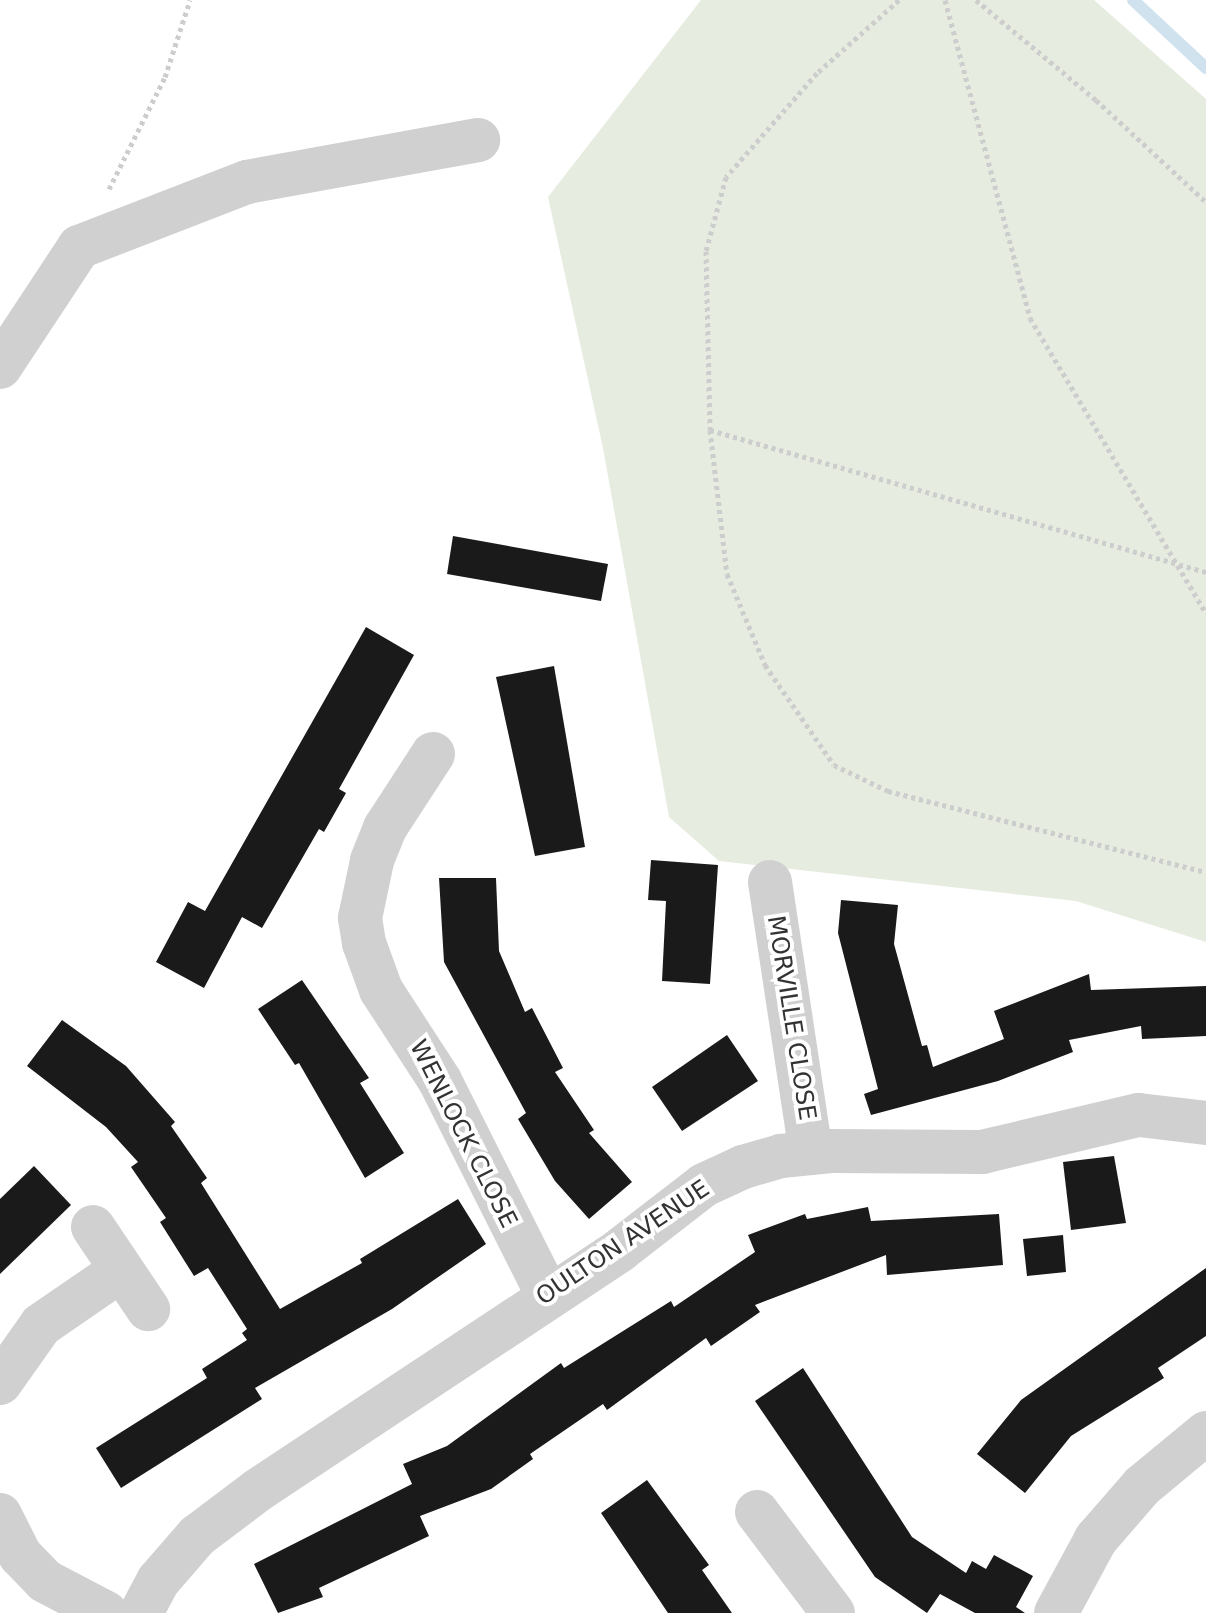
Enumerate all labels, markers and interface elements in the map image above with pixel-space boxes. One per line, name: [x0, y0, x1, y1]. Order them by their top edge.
street label: MORVILLE CLOSE: [761, 914, 821, 1122]
street label: WENLOCK CLOSE: [403, 1035, 523, 1233]
street label: OULTON AVENUE: [531, 1174, 715, 1312]

